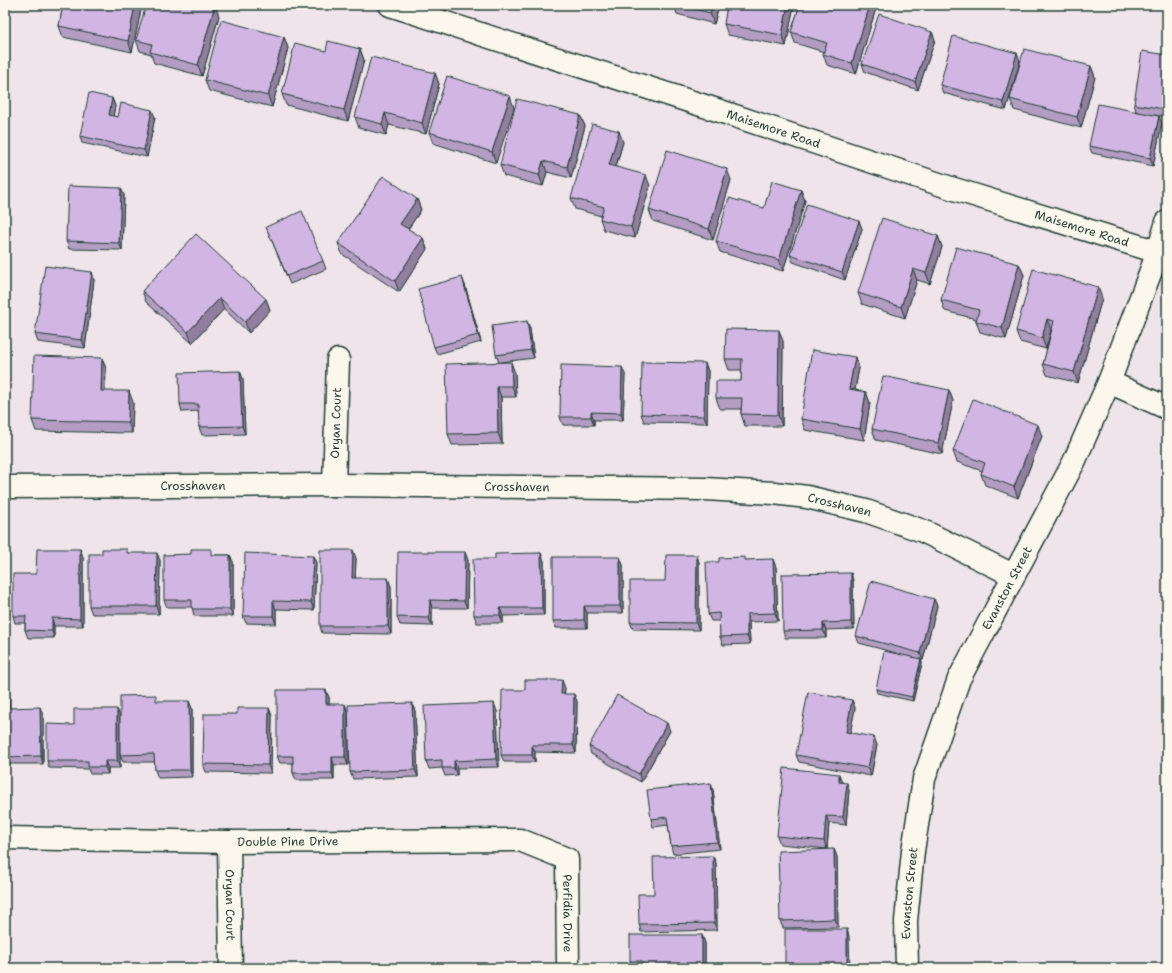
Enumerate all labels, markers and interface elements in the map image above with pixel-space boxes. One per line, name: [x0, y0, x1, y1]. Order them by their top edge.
street label: Maisemore Road: [724, 106, 823, 152]
street label: Maisemore Road: [1033, 206, 1131, 251]
street label: Oryan Court: [327, 387, 345, 459]
street label: Crosshaven: [160, 478, 226, 494]
street label: Crosshaven: [484, 479, 550, 495]
street label: Crosshaven: [806, 489, 874, 520]
street label: Evanston Street: [978, 544, 1036, 633]
street label: Double Pine Drive: [237, 833, 339, 850]
street label: Evanston Street: [898, 846, 921, 939]
street label: Oryan Court: [221, 869, 239, 941]
street label: Perfidia Drive: [559, 874, 576, 953]

